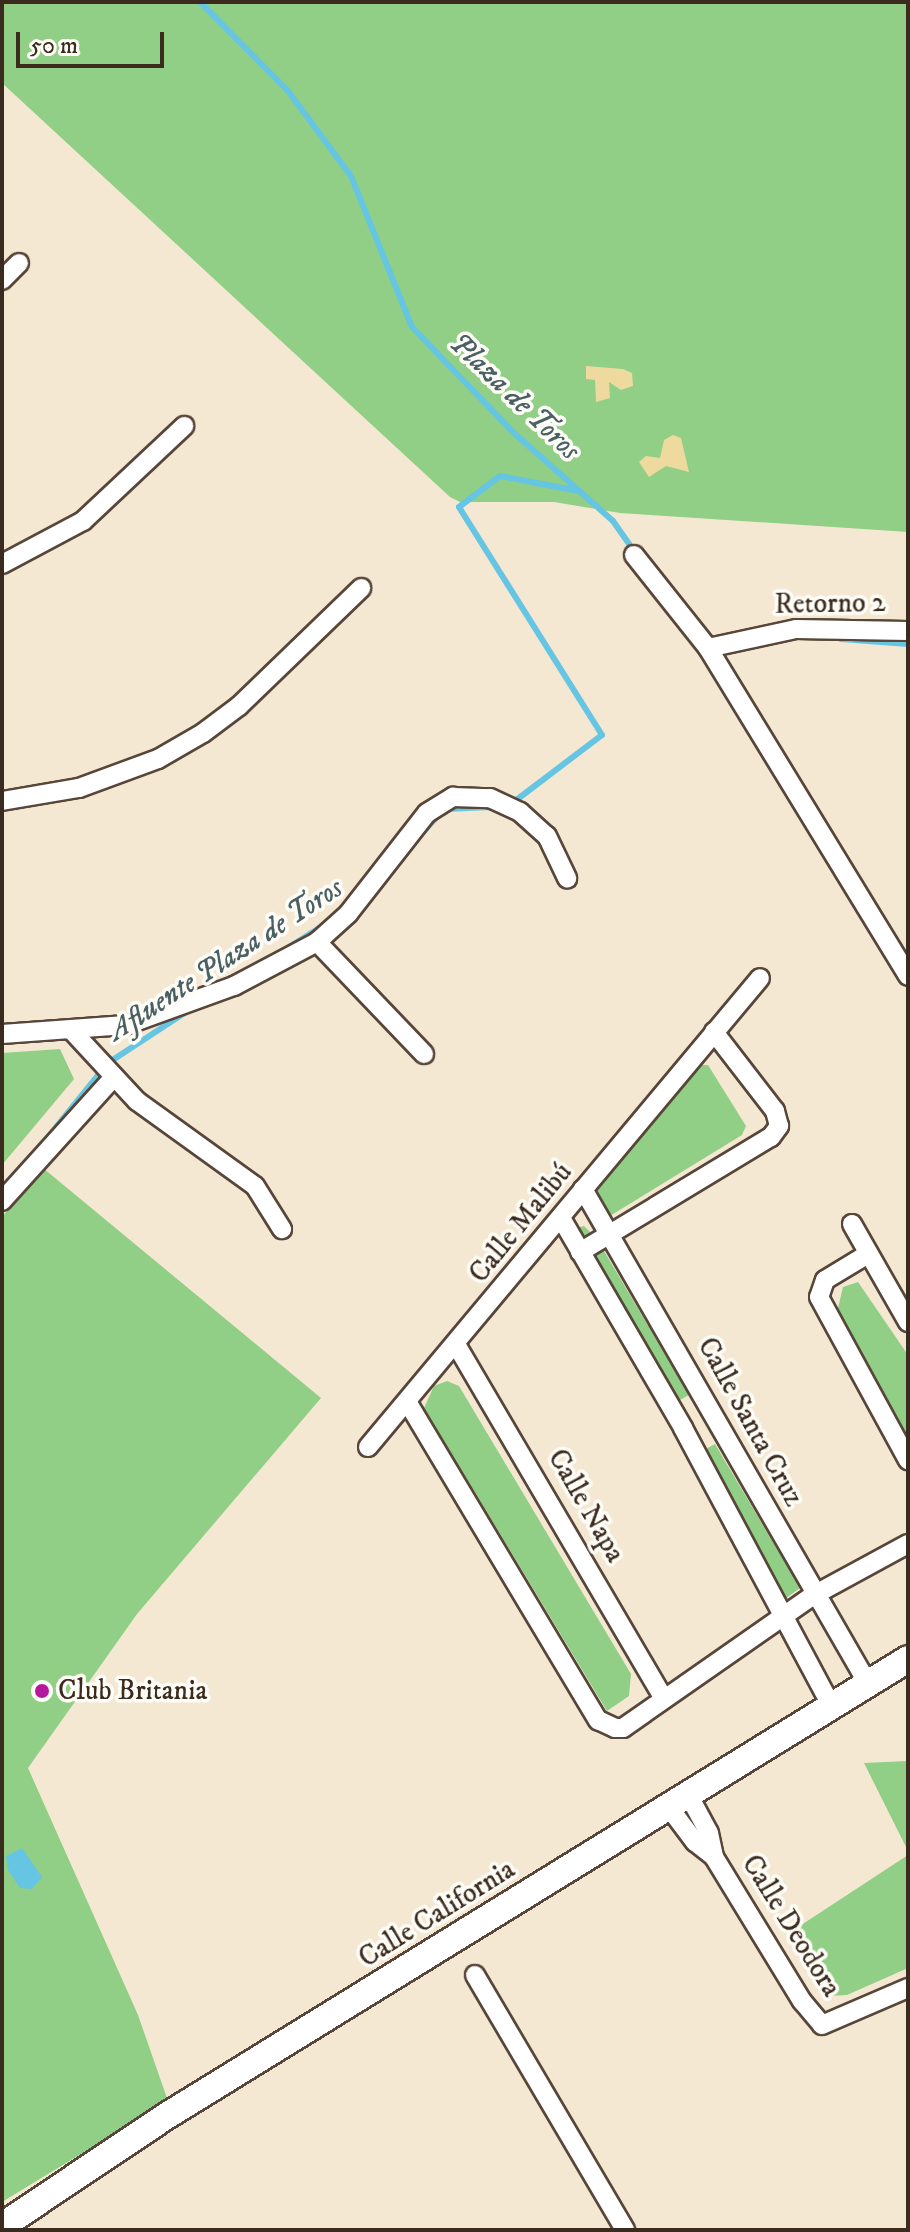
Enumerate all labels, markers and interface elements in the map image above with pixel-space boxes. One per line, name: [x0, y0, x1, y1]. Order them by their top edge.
scale bar: [20, 16, 168, 66]
text: 50 m: [30, 31, 78, 61]
water label: Plaza de Toros: [441, 326, 587, 468]
street label: Retorno 2: [774, 586, 886, 622]
water label: Afluente Plaza de Toros: [102, 871, 350, 1049]
street label: Calle Malibú: [462, 1156, 580, 1290]
street label: Calle Santa Cruz: [690, 1332, 810, 1512]
street label: Calle Napa: [540, 1443, 632, 1569]
place label: Club Britania: [58, 1674, 207, 1708]
marker: Club Britania: [33, 1682, 51, 1700]
street label: Calle Deodora: [734, 1849, 848, 2003]
street label: Calle California: [353, 1853, 521, 1975]

